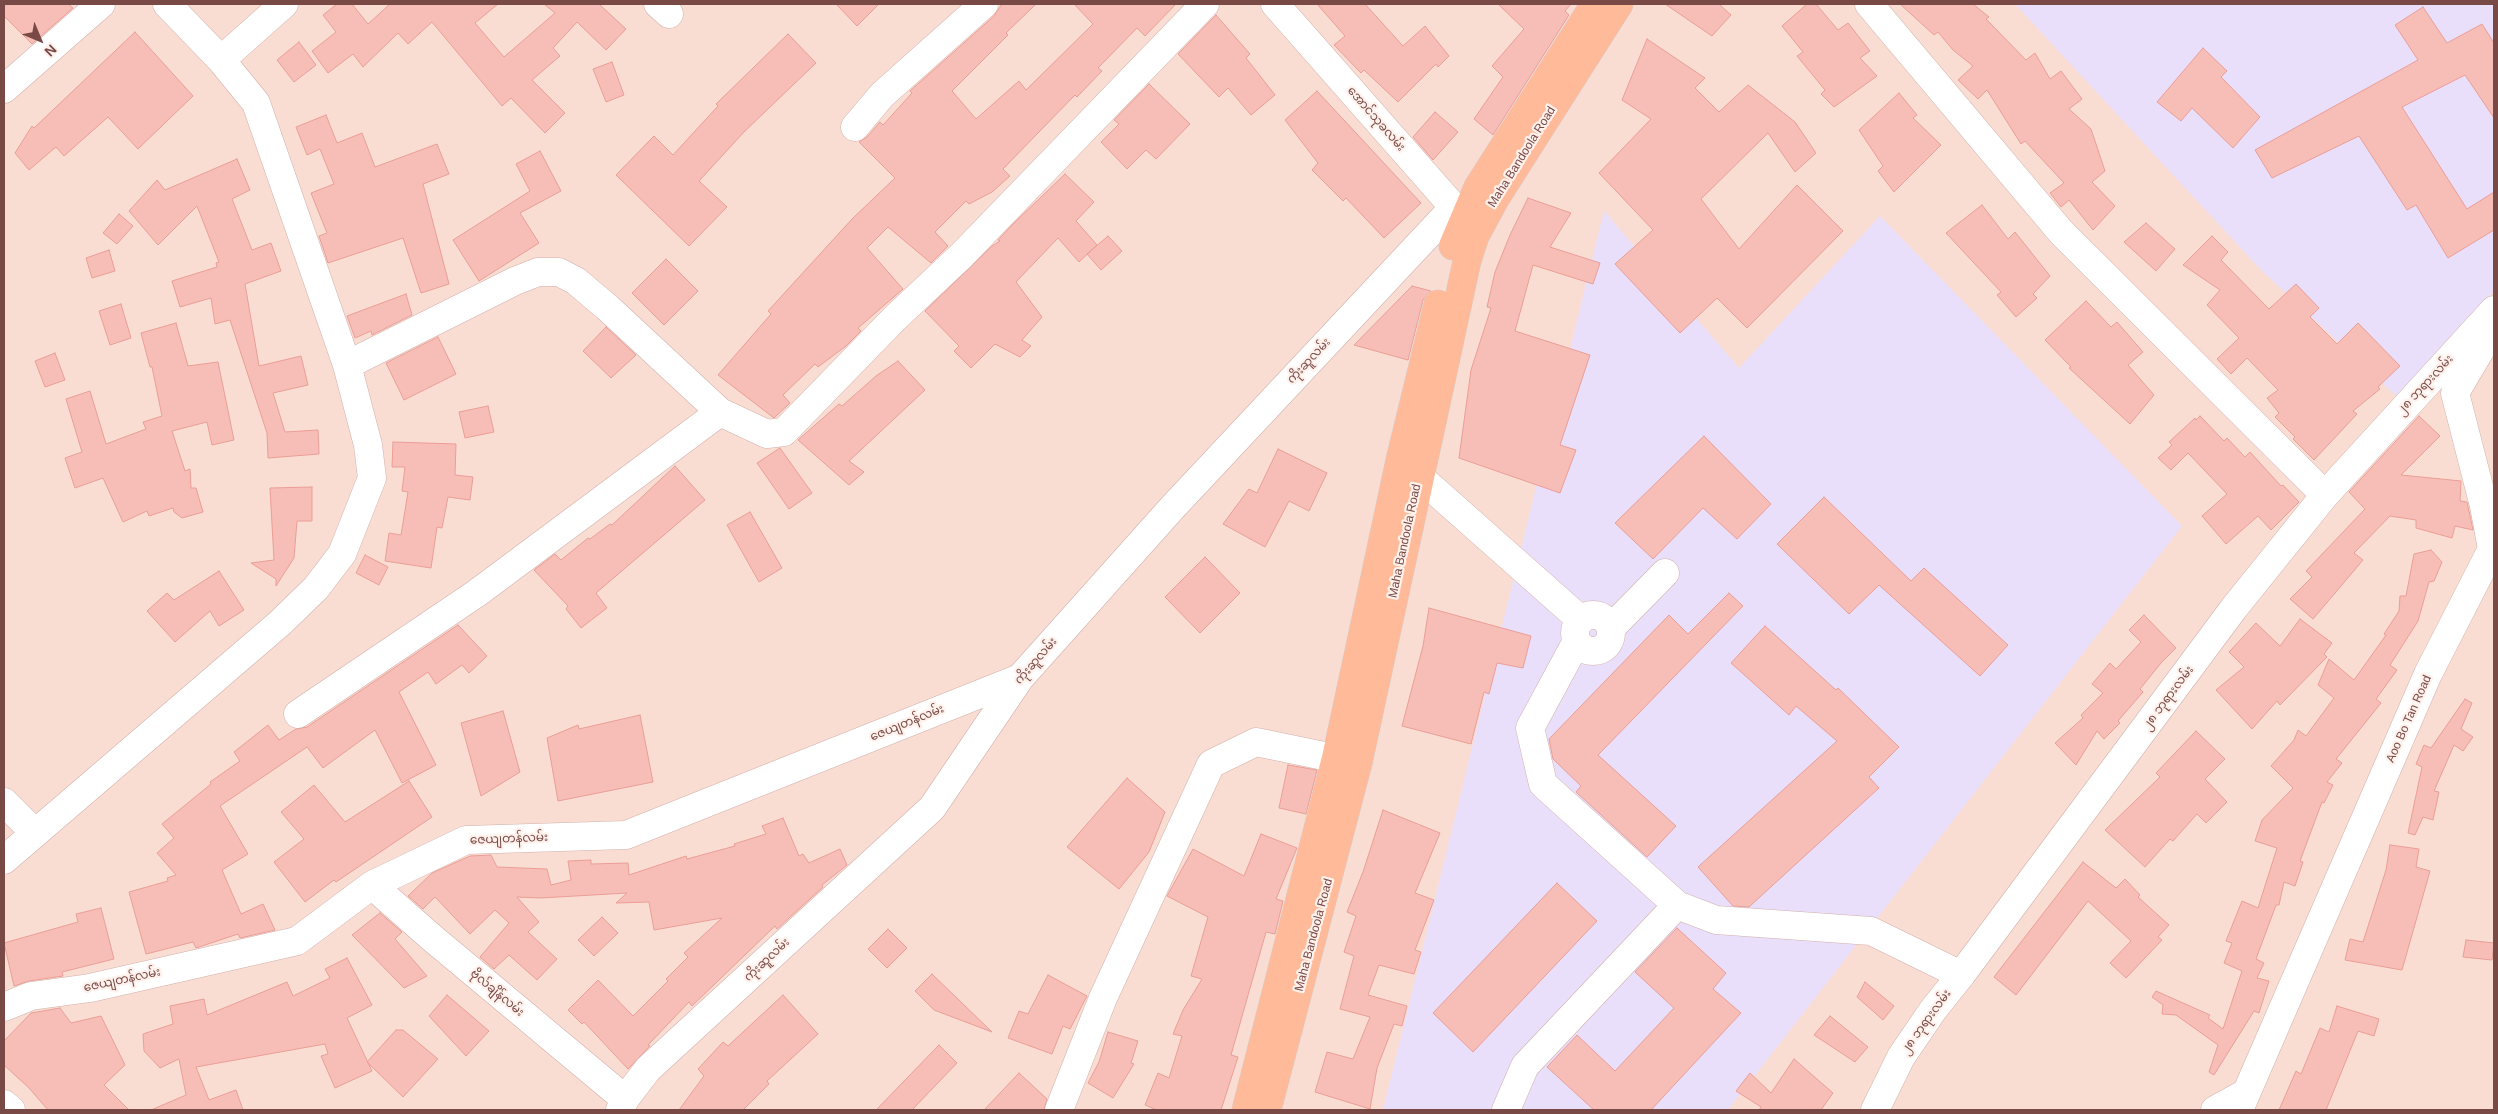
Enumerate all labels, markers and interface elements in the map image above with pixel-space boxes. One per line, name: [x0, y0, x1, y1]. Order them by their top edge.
north arrow: [15, 15, 65, 65]
text: N: [41, 41, 60, 60]
street label: အောင်သုခလမ်း: [1344, 84, 1408, 154]
street label: Maha Bandoola Road: [1485, 104, 1559, 210]
street label: ကိုးဆူလမ်း: [1284, 335, 1334, 387]
street label: ၂၈ ဘုရားလမ်း: [2394, 352, 2456, 418]
street label: Maha Bandoola Road: [1386, 483, 1424, 599]
street label: ကိုးဆူလမ်း: [1012, 635, 1060, 687]
street label: ၂၈ ဘုရားလမ်း: [2139, 663, 2197, 733]
street label: Aoo Bo Tan Road: [2383, 673, 2435, 765]
street label: ဇေယျတန်လမ်း: [868, 702, 946, 744]
street label: ဇေယျတန်လမ်း: [470, 830, 548, 848]
street label: Maha Bandoola Road: [1292, 877, 1336, 993]
street label: ကိုးဆူလမ်း: [741, 935, 793, 985]
street label: ဇေယျတန်လမ်း: [82, 965, 162, 995]
street label: ဗိုလ်ချိန်လမ်း: [467, 966, 527, 1020]
street label: ၂၈ ဘုရားလမ်း: [1898, 987, 1954, 1057]

